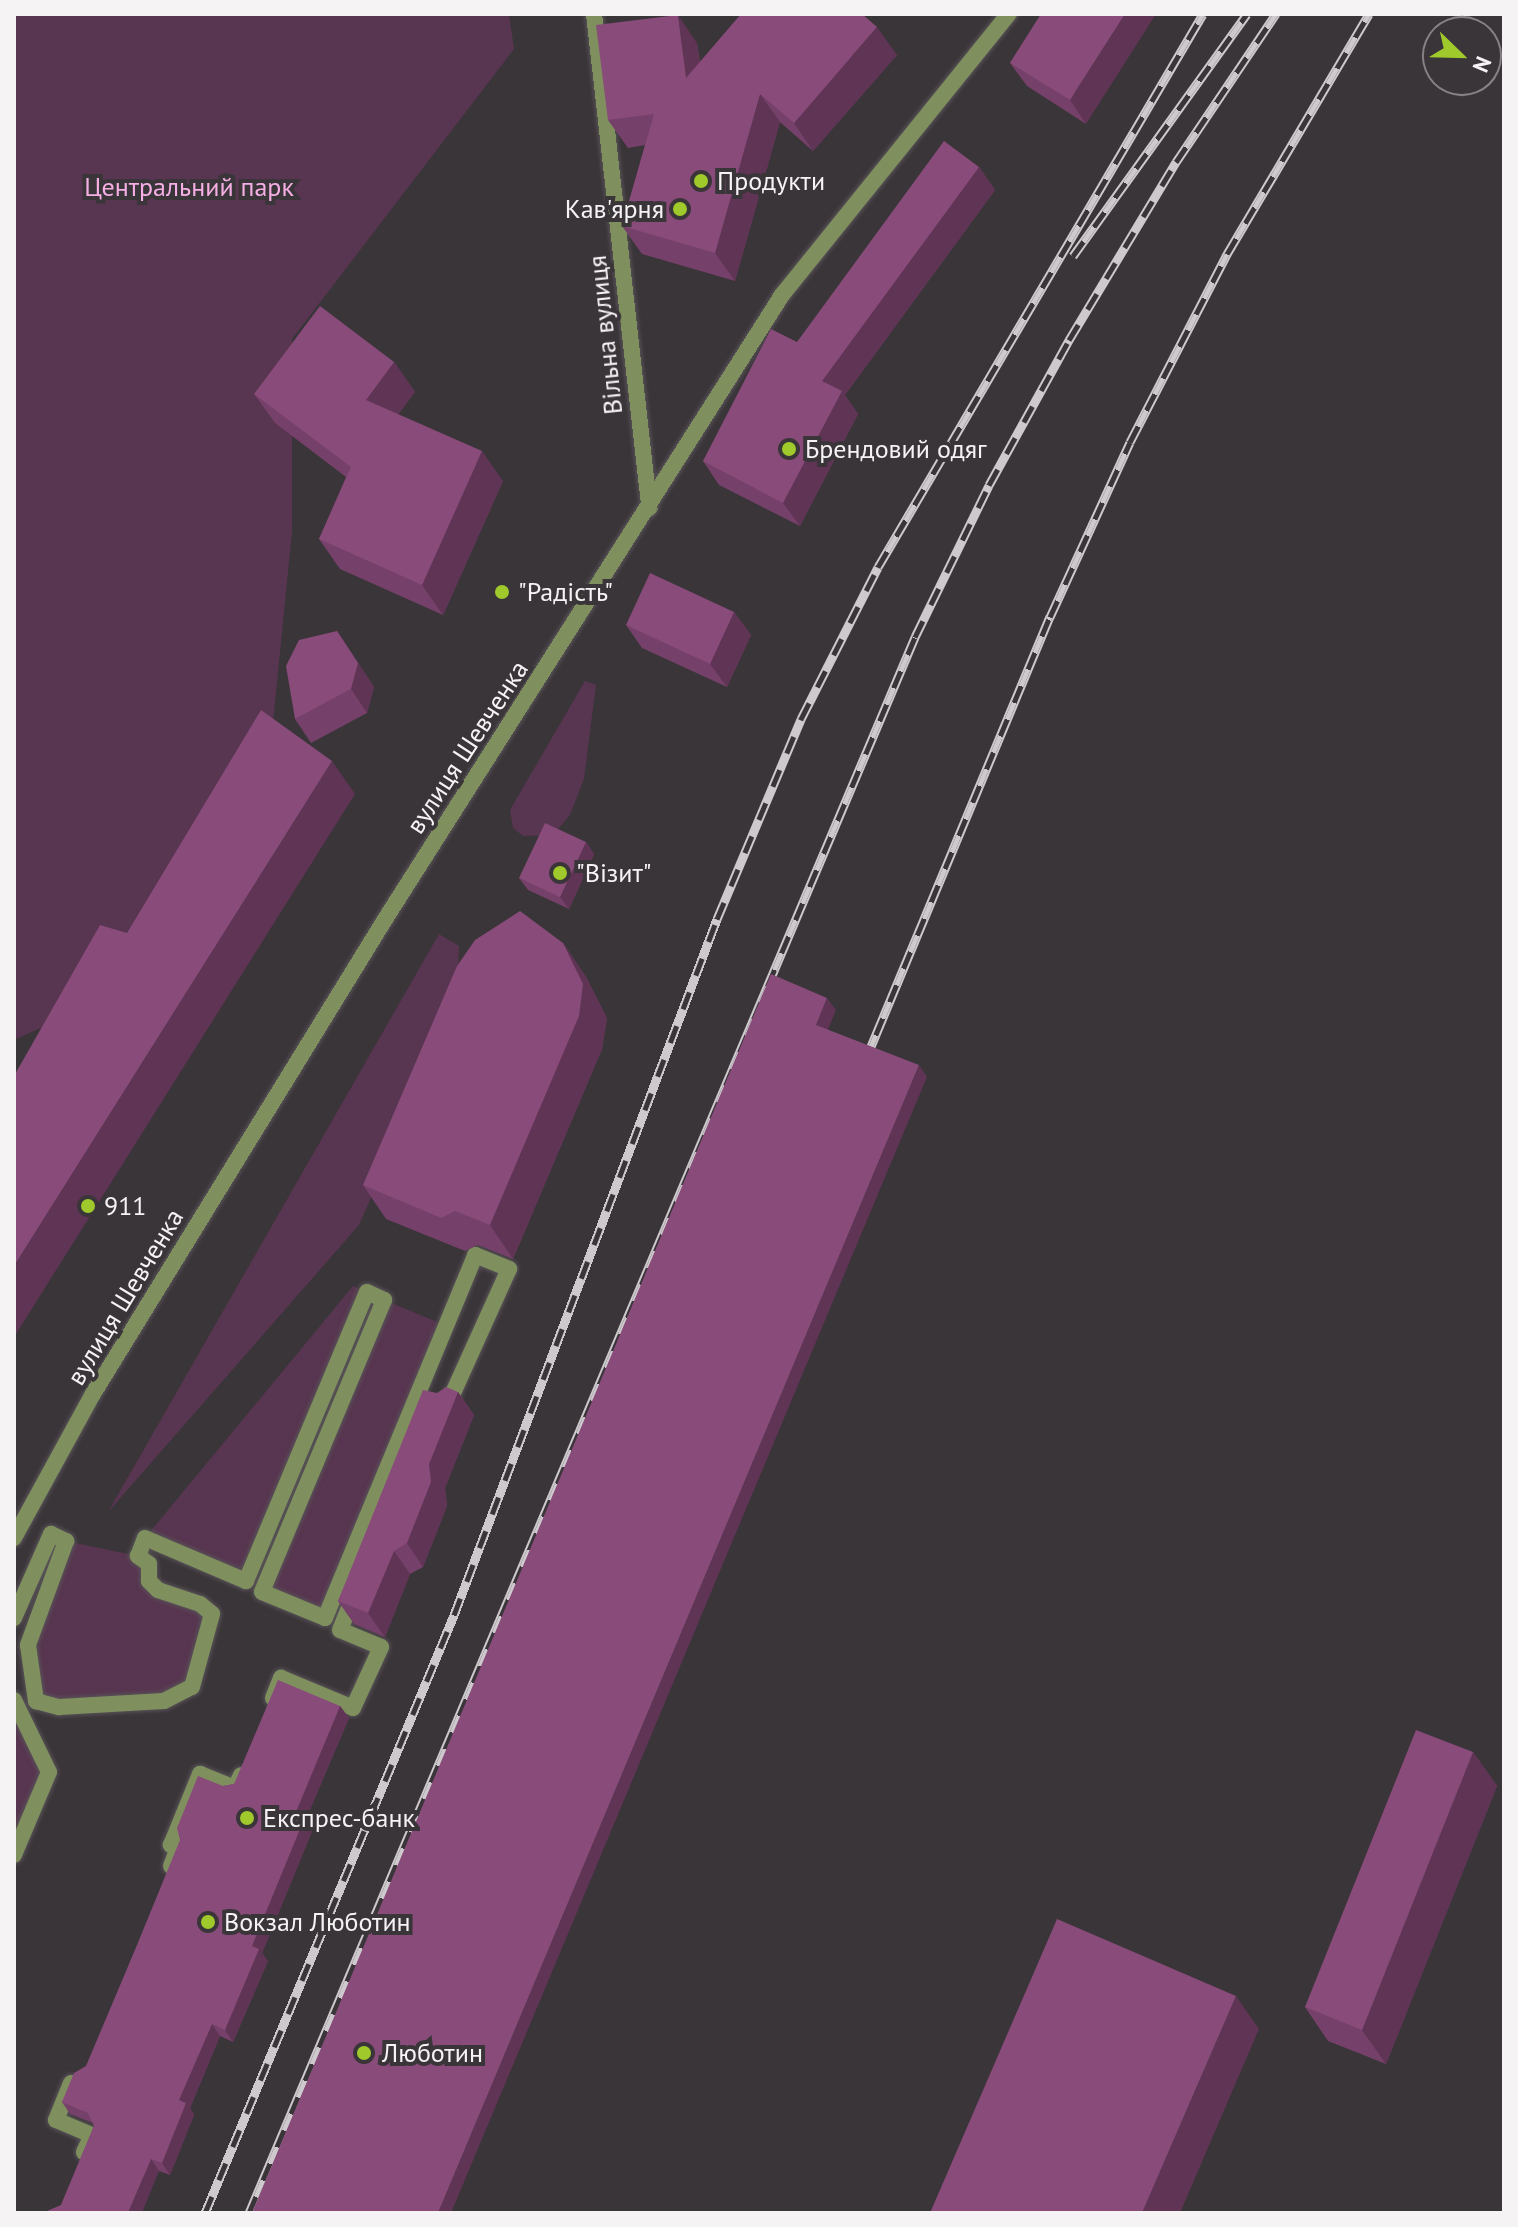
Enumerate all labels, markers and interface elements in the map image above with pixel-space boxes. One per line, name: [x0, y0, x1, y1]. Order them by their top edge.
north arrow: [1422, 16, 1502, 96]
text: N: [1467, 52, 1498, 77]
place label: Продукти: [717, 165, 825, 197]
park label: Центральний парк: [84, 171, 294, 203]
marker: Продукти: [692, 172, 710, 190]
place label: Кав'ярня: [565, 193, 664, 225]
marker: Кав'ярня: [671, 200, 689, 218]
street label: Вільна вулиця: [581, 254, 629, 416]
place label: Брендовий одяг: [805, 433, 987, 465]
marker: Брендовий одяг: [780, 440, 798, 458]
place label: "Радість": [518, 576, 613, 608]
marker: "Радість": [493, 583, 511, 601]
street label: вулиця Шевченка: [399, 655, 535, 839]
place label: "Візит": [576, 857, 652, 889]
marker: "Візит": [551, 864, 569, 882]
place label: 911: [104, 1190, 147, 1222]
marker: 911: [79, 1197, 97, 1215]
street label: вулиця Шевченка: [60, 1203, 190, 1391]
place label: Експрес-банк: [263, 1802, 415, 1834]
marker: Експрес-банк: [238, 1809, 256, 1827]
place label: Вокзал Люботин: [224, 1906, 411, 1938]
marker: Вокзал Люботин: [199, 1913, 217, 1931]
place label: Люботин: [382, 2037, 483, 2069]
marker: Люботин: [353, 2042, 375, 2064]

